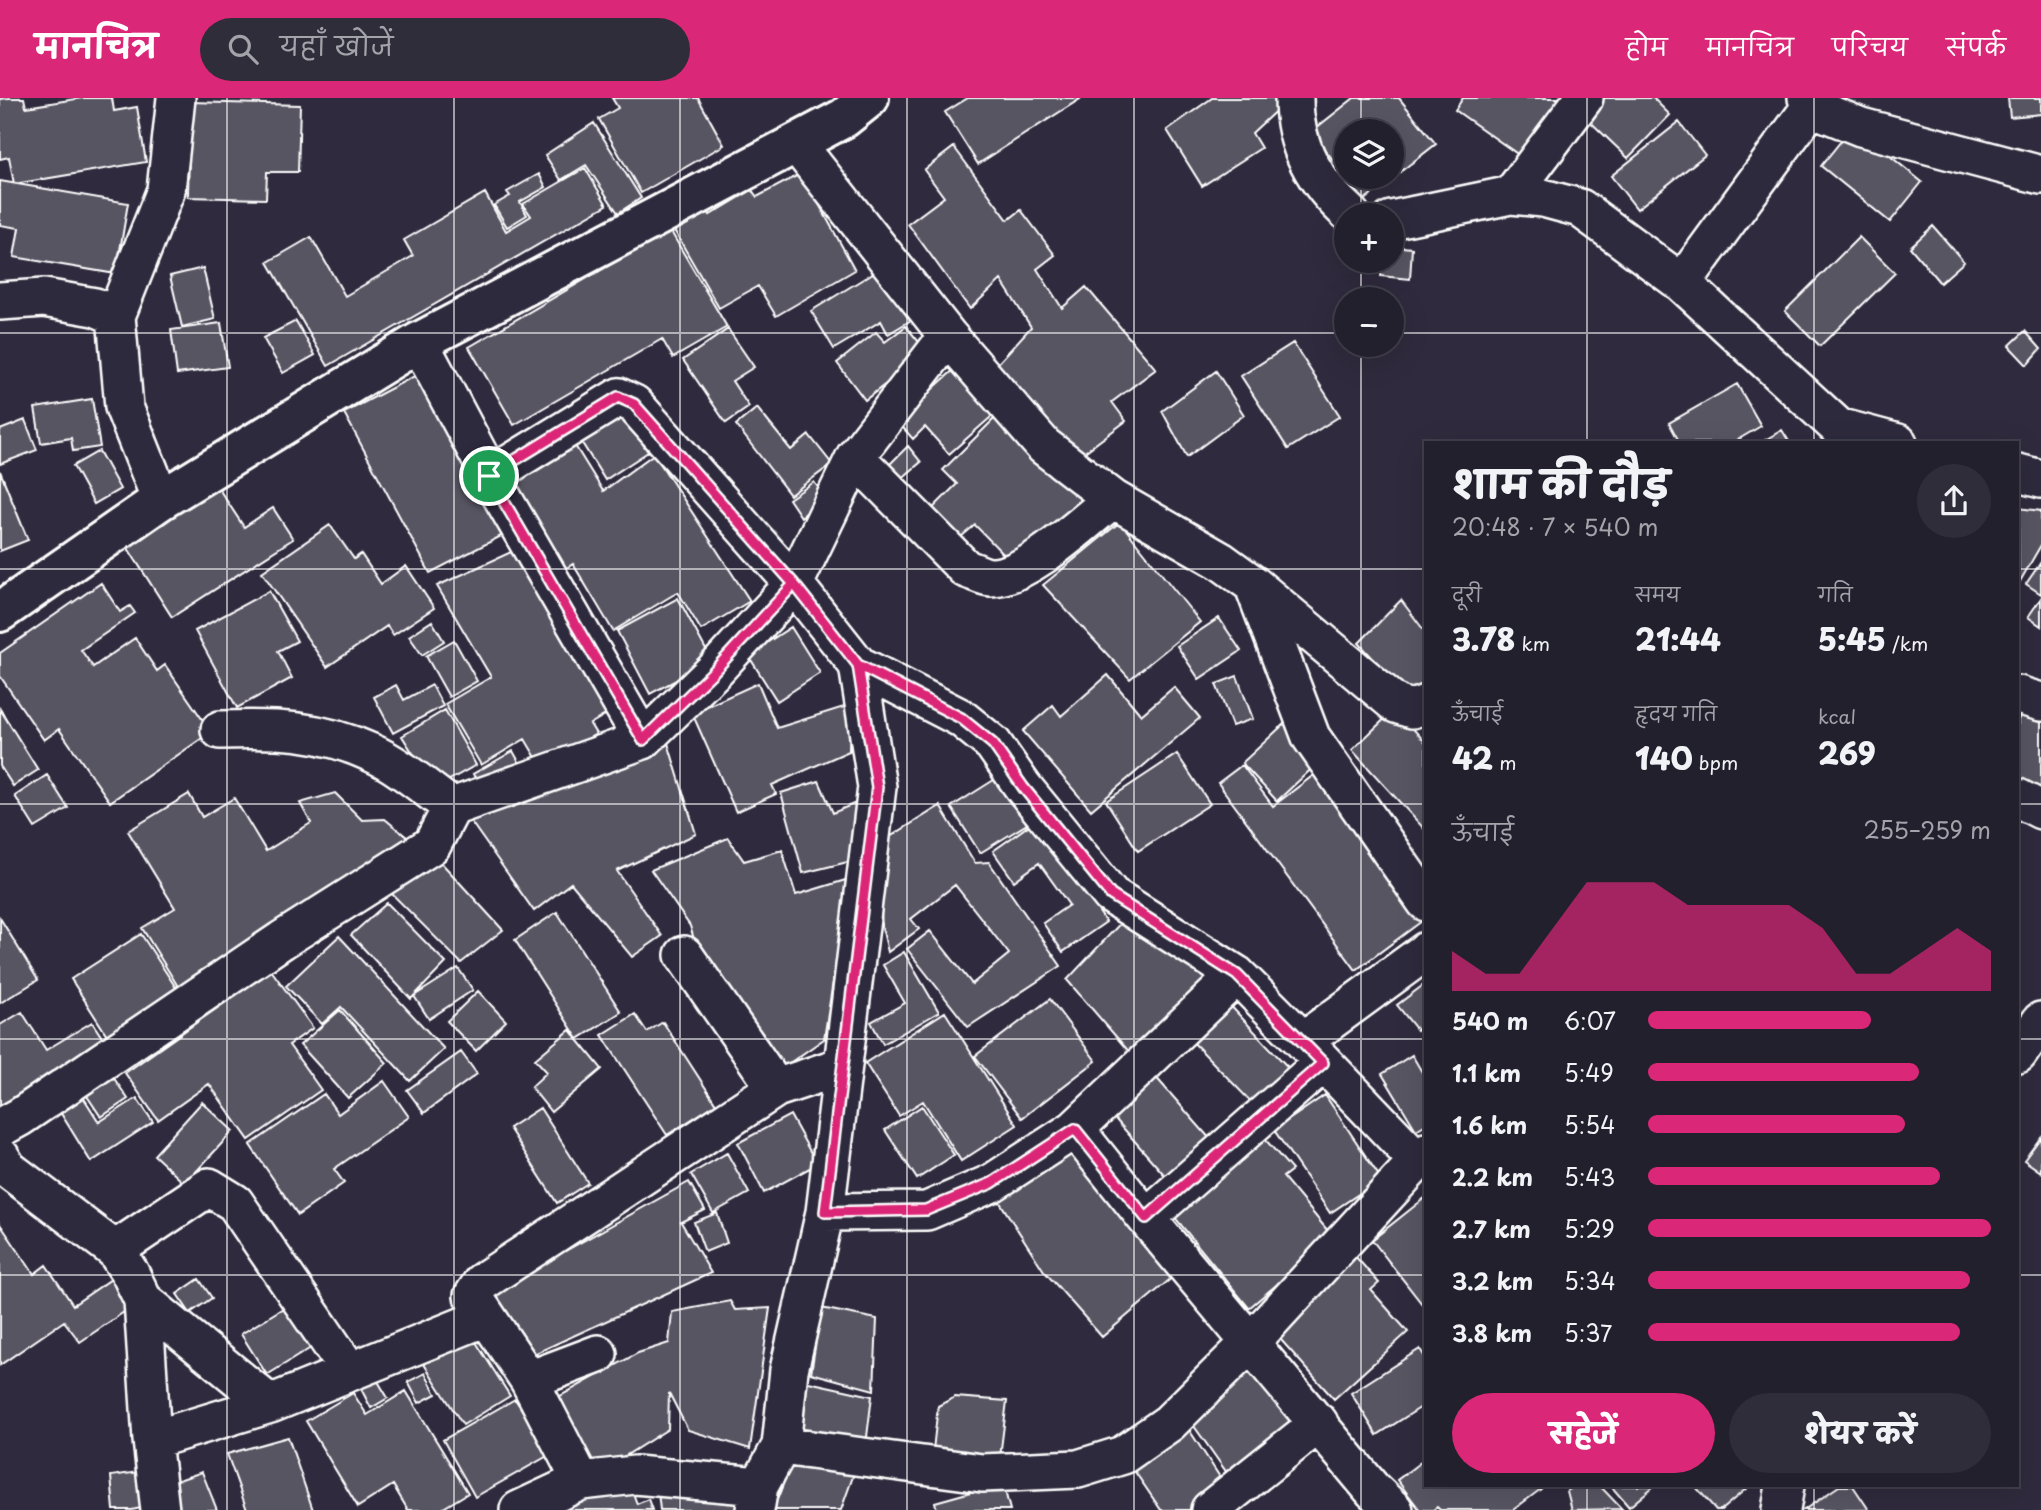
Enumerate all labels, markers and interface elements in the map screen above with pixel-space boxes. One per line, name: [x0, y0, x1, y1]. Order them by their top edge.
search box: [200, 18, 690, 81]
text: मानचित्र: [35, 19, 158, 69]
text: यहाँ खोजें: [280, 26, 393, 65]
text: होम: [1625, 28, 1668, 64]
text: मानचित्र: [1706, 28, 1794, 64]
text: परिचय: [1832, 28, 1908, 64]
text: संपर्क: [1946, 28, 2006, 64]
icon: search: [224, 30, 262, 68]
map controls: [1334, 119, 1404, 357]
button: layers: [1334, 119, 1404, 189]
button: +: [1334, 203, 1404, 273]
button: −: [1334, 287, 1404, 357]
pin: [459, 446, 519, 506]
text: शाम की दौड़: [1452, 454, 1669, 511]
icon: arrive: [470, 457, 508, 495]
button: share: [1917, 464, 1991, 538]
text: 20:48 · 7 × 540 m: [1452, 509, 1658, 544]
text: दूरी: [1452, 580, 1482, 608]
text: समय: [1635, 580, 1680, 608]
text: गति: [1818, 580, 1853, 608]
text: 3.78: [1452, 616, 1515, 661]
text: 21:44: [1635, 616, 1721, 661]
text: 5:45: [1818, 616, 1886, 661]
text: km: [1515, 629, 1550, 657]
text: /km: [1886, 629, 1928, 657]
text: ऊँचाई: [1452, 699, 1503, 727]
text: हृदय गति: [1635, 699, 1717, 727]
text: kcal: [1818, 702, 1856, 730]
text: 269: [1818, 730, 1876, 775]
text: 42: [1452, 735, 1493, 780]
text: 140: [1635, 735, 1693, 780]
text: m: [1493, 748, 1516, 776]
text: bpm: [1693, 748, 1738, 776]
text: 255–259 m: [1864, 812, 1991, 847]
text: ऊँचाई: [1452, 814, 1514, 849]
text: 540 m: [1452, 1003, 1528, 1038]
text: 6:07: [1564, 1003, 1616, 1038]
text: 1.1 km: [1452, 1055, 1521, 1090]
text: 5:49: [1564, 1055, 1614, 1090]
text: 1.6 km: [1452, 1107, 1527, 1142]
text: 5:54: [1564, 1107, 1615, 1142]
text: 2.2 km: [1452, 1159, 1533, 1194]
text: 5:43: [1564, 1159, 1615, 1194]
text: 2.7 km: [1452, 1211, 1531, 1246]
text: 5:29: [1564, 1211, 1615, 1246]
text: 3.2 km: [1452, 1263, 1533, 1298]
text: 5:34: [1564, 1263, 1616, 1298]
text: 3.8 km: [1452, 1315, 1532, 1350]
text: 5:37: [1564, 1315, 1612, 1350]
button: सहेजें: [1452, 1393, 1715, 1473]
button: शेयर करें: [1729, 1393, 1991, 1473]

